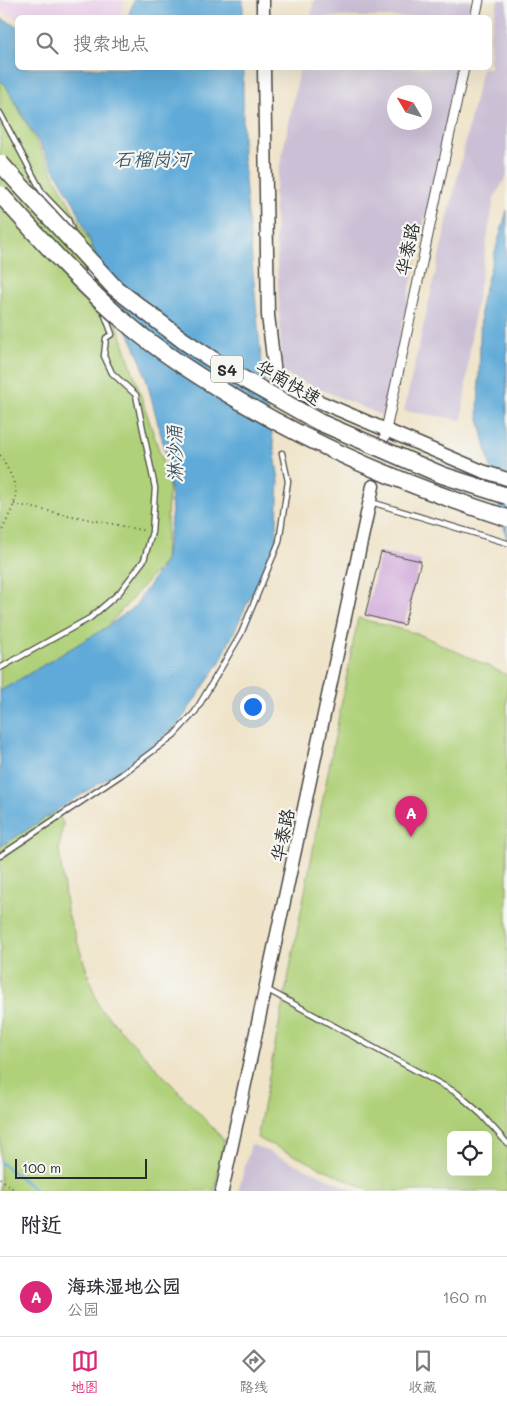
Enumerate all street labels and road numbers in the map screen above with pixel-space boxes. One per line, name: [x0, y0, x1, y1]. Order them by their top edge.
street label: 华泰路: [390, 220, 424, 278]
street label: 华南快速: [252, 354, 326, 410]
road number: S4: [211, 356, 243, 382]
street label: 华泰路: [265, 806, 299, 864]

